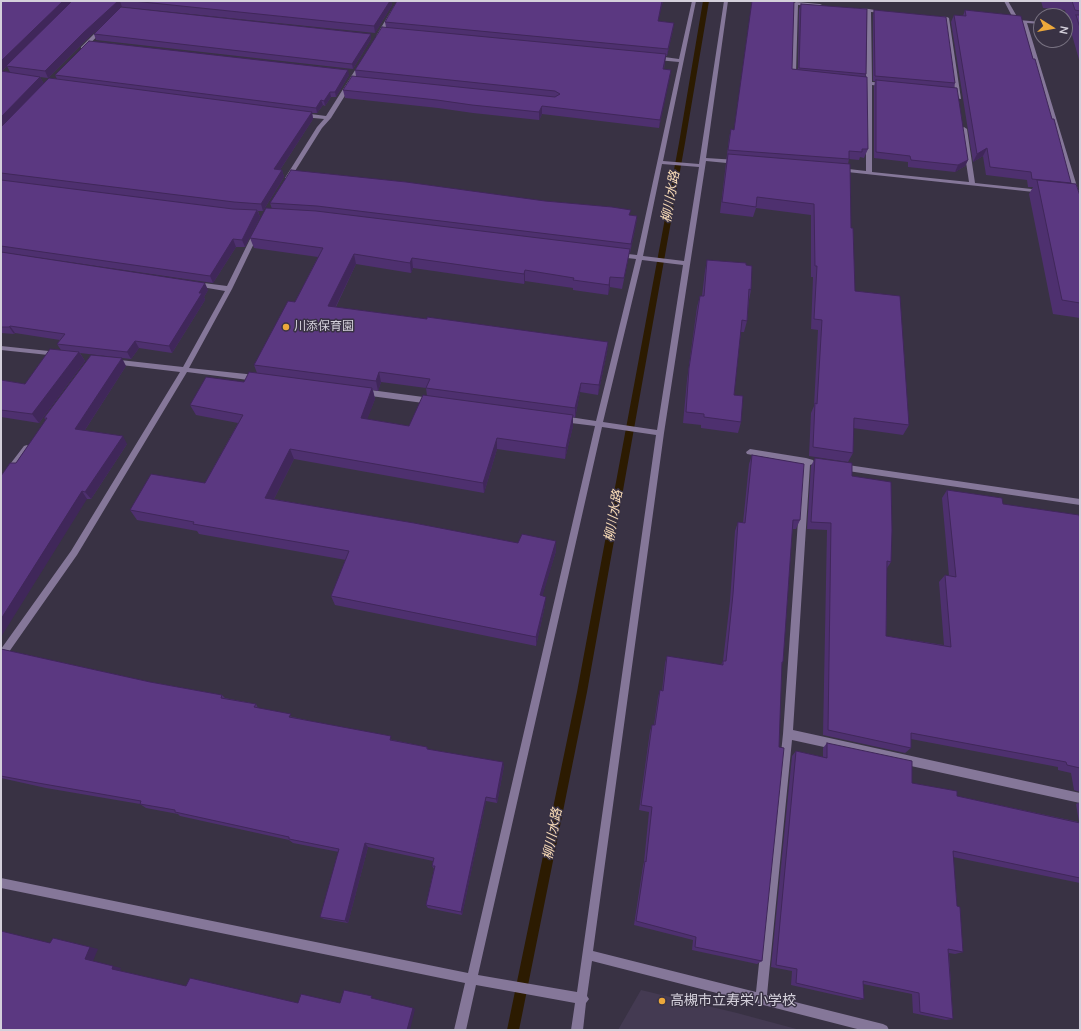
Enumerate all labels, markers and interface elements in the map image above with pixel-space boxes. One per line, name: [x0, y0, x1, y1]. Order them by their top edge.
north arrow: [1033, 8, 1073, 48]
text: N: [1056, 25, 1072, 36]
water label: 柳川水路: [659, 170, 683, 224]
place label: 川添保育園: [294, 320, 354, 334]
marker: 川添保育園: [281, 322, 291, 332]
water label: 柳川水路: [602, 489, 626, 543]
water label: 柳川水路: [540, 807, 566, 861]
place label: 高槻市立寿栄小学校: [670, 993, 796, 1009]
marker: 高槻市立寿栄小学校: [657, 996, 667, 1006]

